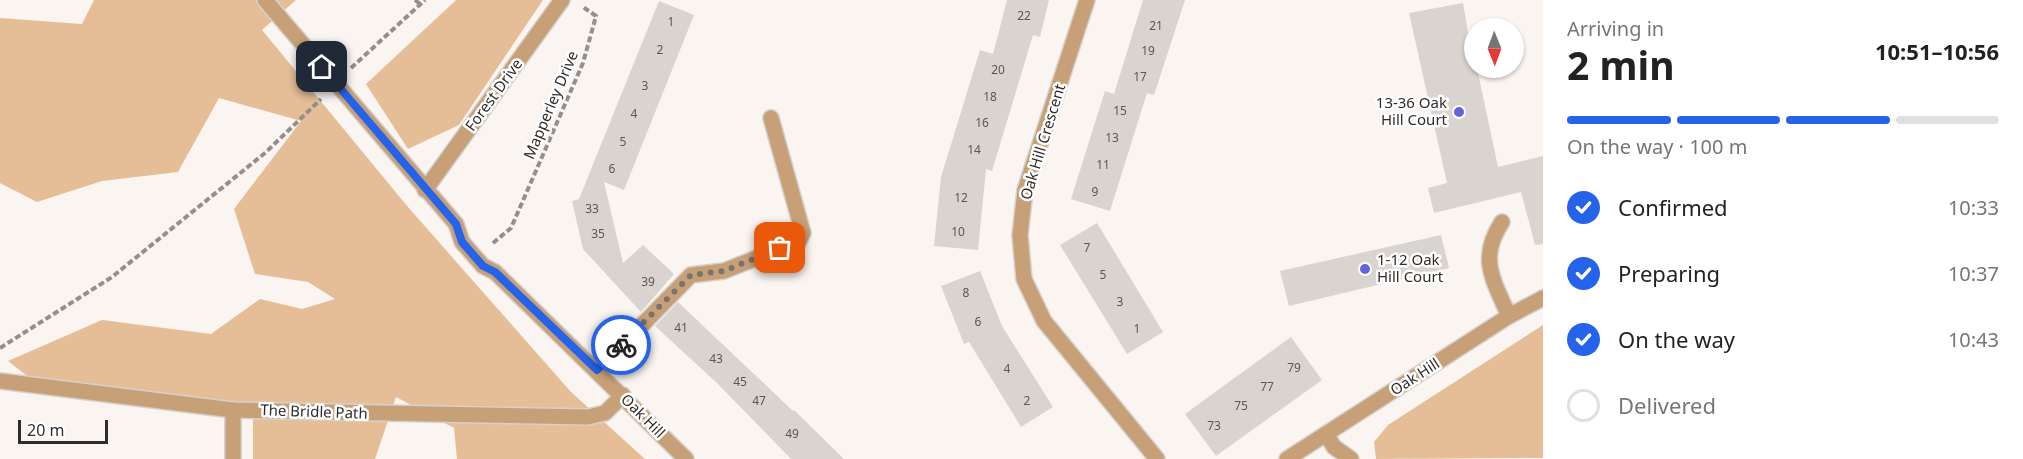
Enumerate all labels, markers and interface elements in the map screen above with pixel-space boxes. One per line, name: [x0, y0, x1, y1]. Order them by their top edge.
house number: 22: [1017, 7, 1031, 24]
house number: 1: [668, 13, 674, 30]
text: Arriving in: [1567, 15, 1664, 42]
house number: 21: [1149, 17, 1163, 34]
north arrow: [1464, 18, 1524, 78]
map controls: [1464, 18, 1524, 78]
text: 10:51–10:56: [1875, 36, 1999, 66]
text: 2 min: [1567, 38, 1674, 91]
pin: [296, 41, 347, 92]
house number: 2: [657, 41, 664, 58]
house number: 19: [1141, 42, 1155, 59]
street label: Mapperley Drive: [518, 47, 582, 162]
icon: home: [305, 50, 338, 83]
street label: Forest Drive: [460, 54, 526, 135]
house number: 20: [991, 61, 1005, 78]
house number: 17: [1133, 68, 1147, 85]
house number: 3: [642, 77, 649, 94]
street label: Oak Hill Crescent: [1015, 81, 1069, 202]
house number: 18: [983, 88, 997, 105]
place label: 13-36 Oak Hill Court: [1376, 92, 1448, 129]
house number: 15: [1113, 102, 1127, 119]
house number: 4: [631, 105, 638, 122]
marker: 13-36 Oak Hill Court: [1452, 105, 1466, 119]
house number: 16: [975, 114, 989, 131]
house number: 13: [1105, 129, 1119, 146]
house number: 5: [620, 133, 627, 150]
text: On the way · 100 m: [1567, 133, 1747, 160]
house number: 14: [967, 141, 981, 158]
house number: 11: [1096, 156, 1110, 173]
house number: 6: [609, 160, 616, 177]
house number: 9: [1092, 183, 1099, 200]
house number: 12: [954, 189, 968, 206]
icon: check: [1567, 191, 1600, 224]
text: Confirmed: [1618, 192, 1728, 222]
text: 10:33: [1948, 194, 1999, 221]
house number: 33: [585, 200, 599, 217]
pin: [754, 222, 805, 273]
house number: 10: [951, 223, 965, 240]
house number: 35: [591, 225, 605, 242]
icon: bag: [763, 231, 796, 264]
house number: 7: [1084, 239, 1091, 256]
place label: 1-12 Oak Hill Court: [1377, 249, 1444, 286]
icon: check: [1567, 257, 1600, 290]
text: Preparing: [1618, 258, 1720, 288]
text: 10:37: [1948, 260, 1999, 287]
marker: 1-12 Oak Hill Court: [1358, 262, 1372, 276]
house number: 5: [1100, 266, 1107, 283]
house number: 39: [641, 273, 655, 290]
house number: 8: [963, 284, 970, 301]
house number: 3: [1117, 293, 1124, 310]
house number: 6: [975, 313, 982, 330]
courier: [591, 315, 651, 375]
house number: 41: [674, 319, 688, 336]
house number: 1: [1134, 320, 1140, 337]
icon: check: [1567, 323, 1600, 356]
text: On the way: [1618, 324, 1735, 354]
text: 10:43: [1948, 326, 1999, 353]
icon: bike: [605, 329, 638, 362]
house number: 43: [709, 350, 723, 367]
street label: Oak Hill: [1386, 353, 1443, 399]
house number: 79: [1287, 359, 1301, 376]
house number: 4: [1004, 360, 1011, 377]
house number: 45: [733, 373, 747, 390]
house number: 77: [1260, 378, 1274, 395]
street label: Oak Hill: [617, 389, 670, 442]
text: Delivered: [1618, 390, 1716, 420]
house number: 47: [752, 392, 766, 409]
house number: 2: [1024, 392, 1031, 409]
house number: 75: [1234, 397, 1248, 414]
street label: The Bridle Path: [260, 399, 368, 423]
scale bar: [18, 417, 108, 444]
house number: 73: [1207, 417, 1221, 434]
text: 20 m: [27, 419, 64, 441]
house number: 49: [785, 425, 799, 442]

